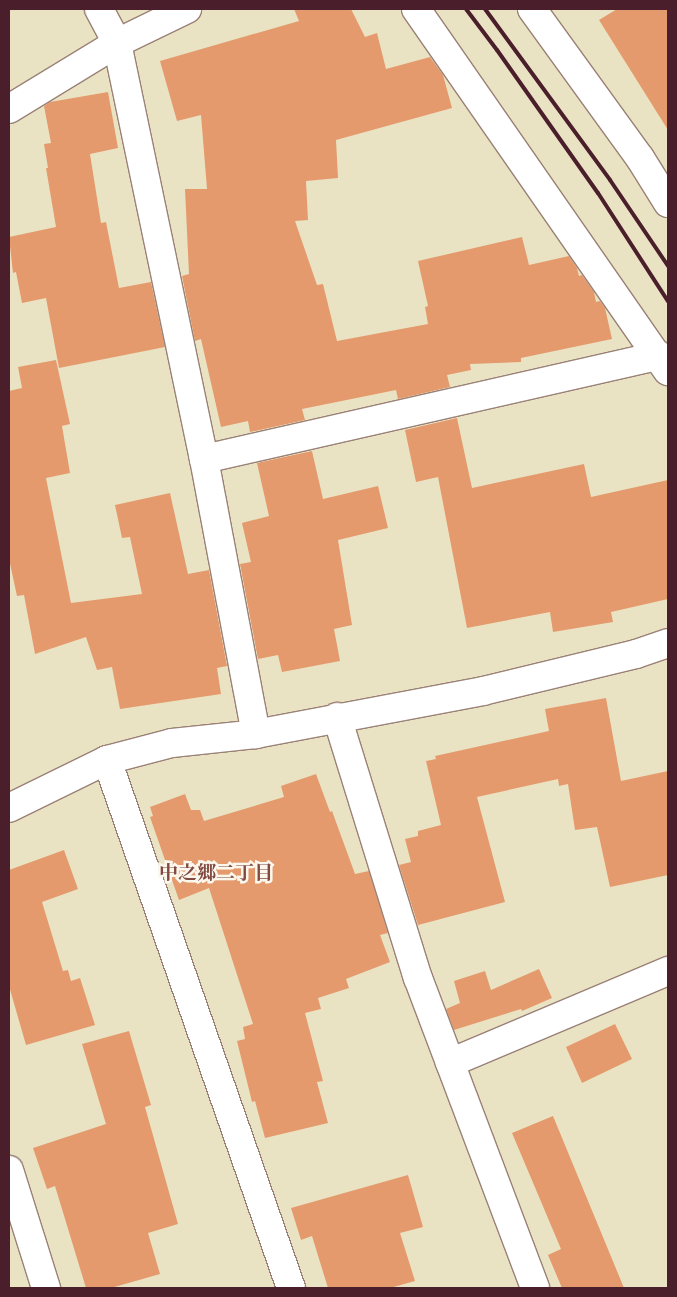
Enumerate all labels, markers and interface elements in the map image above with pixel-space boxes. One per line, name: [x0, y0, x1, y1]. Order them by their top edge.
district label: 中之郷二丁目: [159, 864, 273, 886]

